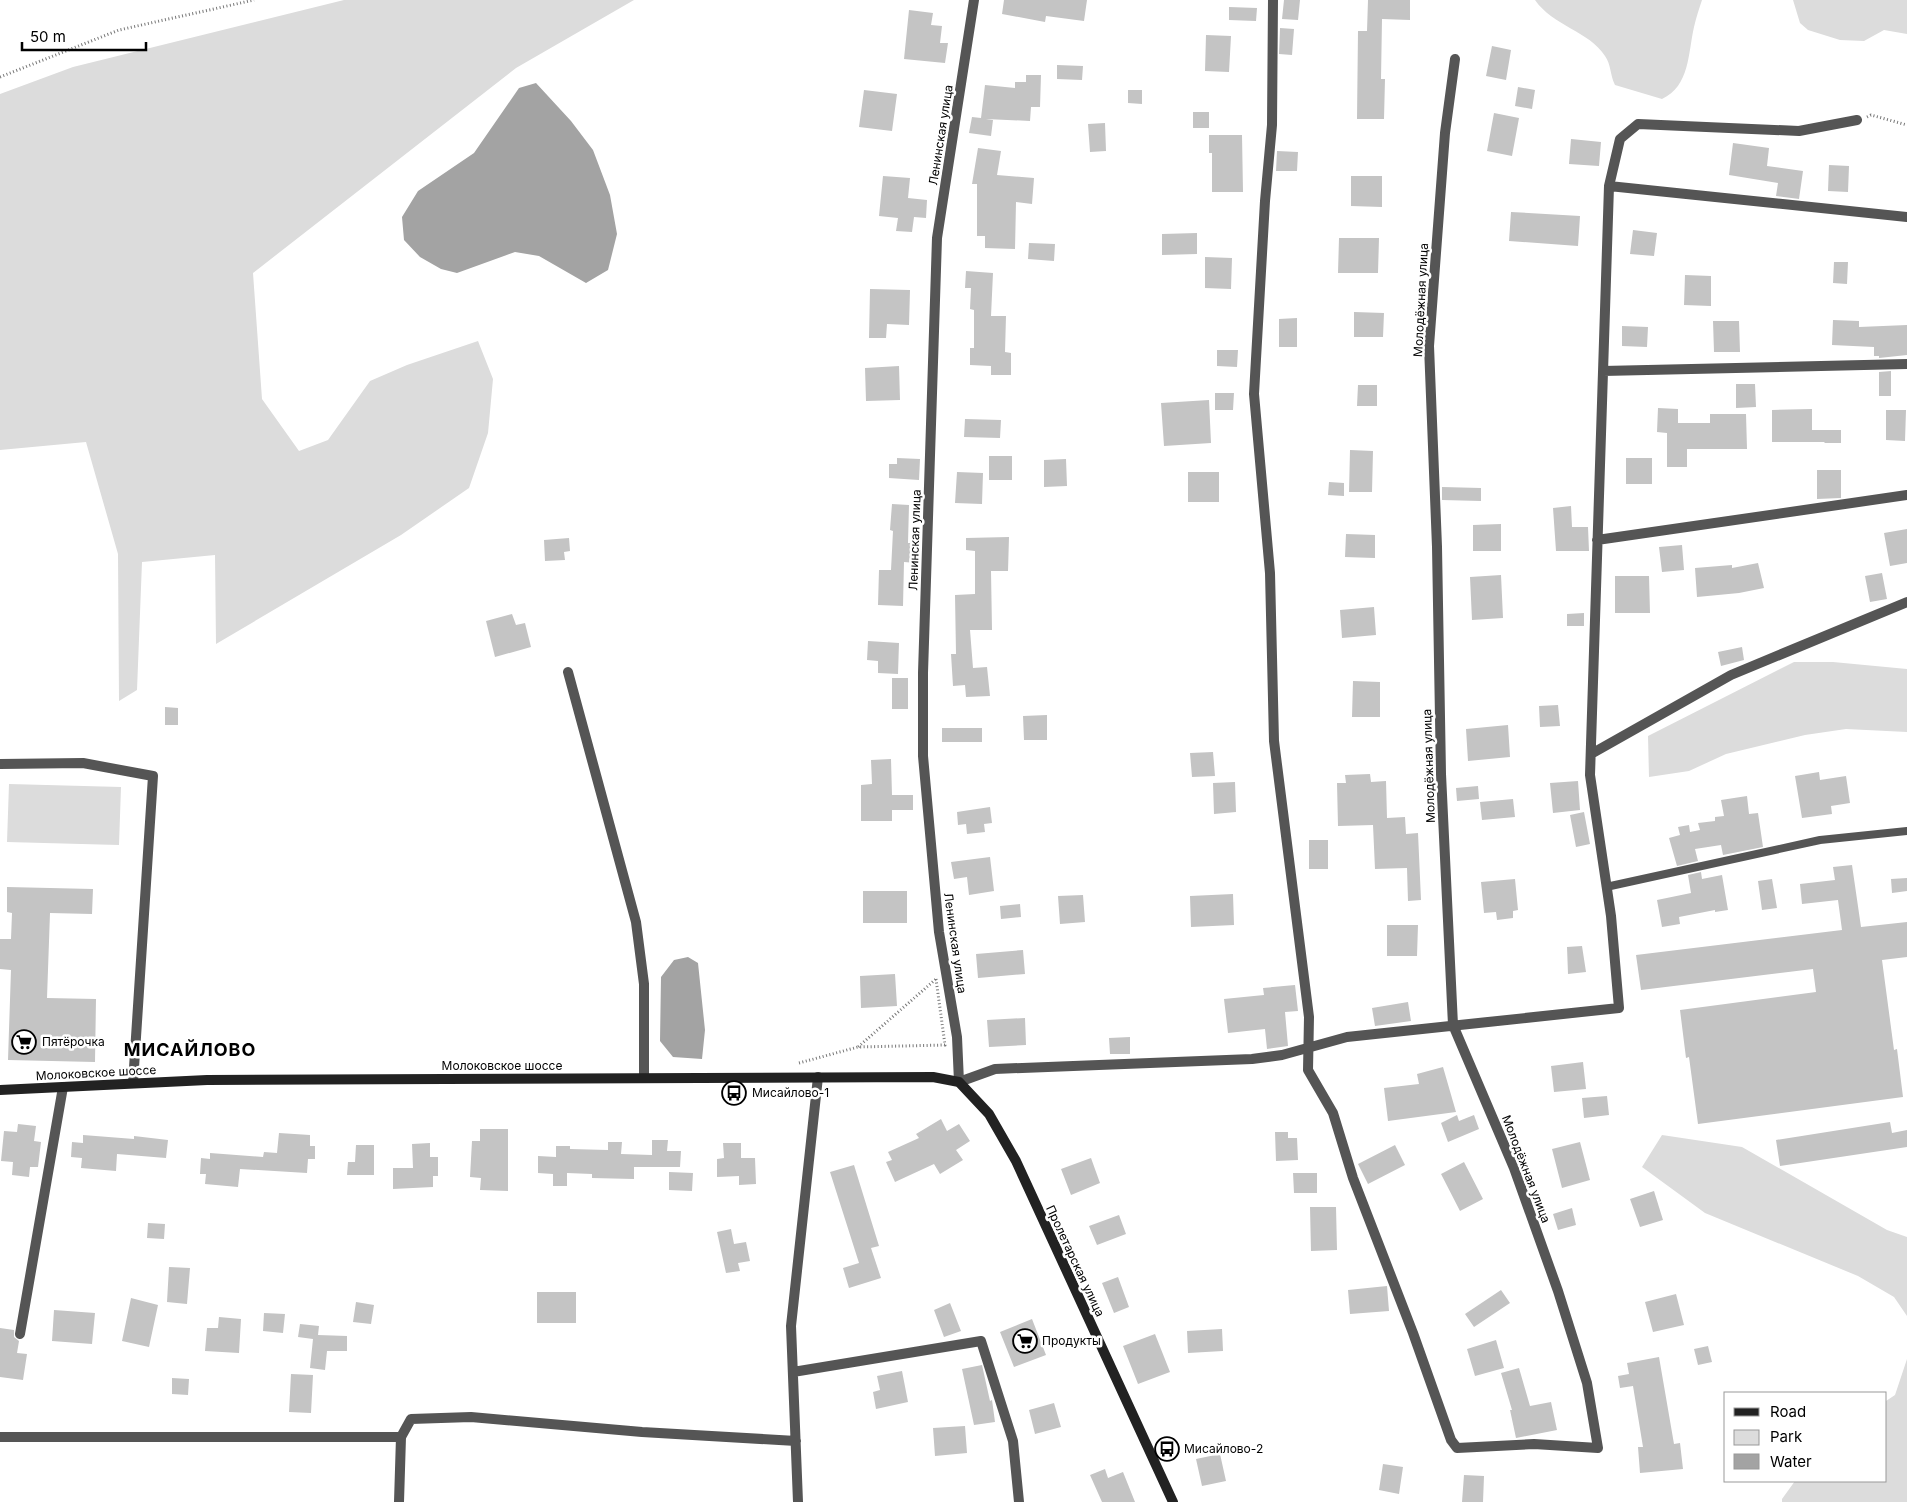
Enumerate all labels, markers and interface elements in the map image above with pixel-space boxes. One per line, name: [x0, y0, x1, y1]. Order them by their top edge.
scale bar: [22, 20, 146, 52]
text: 50 m: [30, 27, 66, 46]
street label: Ленинская улица: [925, 84, 956, 186]
street label: Молодёжная улица: [1410, 243, 1431, 357]
street label: Ленинская улица: [905, 489, 924, 591]
street label: Молодёжная улица: [1419, 709, 1438, 823]
street label: Ленинская улица: [941, 892, 970, 994]
supermarket icon: Пятёрочка: [11, 1029, 37, 1055]
place label: Пятёрочка: [42, 1034, 105, 1049]
district label: МИСАЙЛОВО: [124, 1039, 256, 1060]
street label: Молоковское шоссе: [442, 1058, 562, 1073]
street label: Молоковское шоссе: [35, 1062, 157, 1083]
bus stop icon: Мисайлово-1: [721, 1080, 747, 1106]
place label: Мисайлово-1: [752, 1085, 829, 1100]
street label: Молодёжная улица: [1499, 1113, 1554, 1225]
street label: Пролетарская улица: [1043, 1203, 1108, 1319]
supermarket icon: Продукты: [1012, 1328, 1038, 1354]
place label: Продукты: [1042, 1333, 1101, 1348]
legend: [1724, 1392, 1887, 1482]
text: Road: [1770, 1402, 1806, 1421]
text: Park: [1770, 1427, 1803, 1446]
bus stop icon: Мисайлово-2: [1154, 1436, 1180, 1462]
place label: Мисайлово-2: [1184, 1441, 1263, 1456]
text: Water: [1770, 1452, 1812, 1471]

